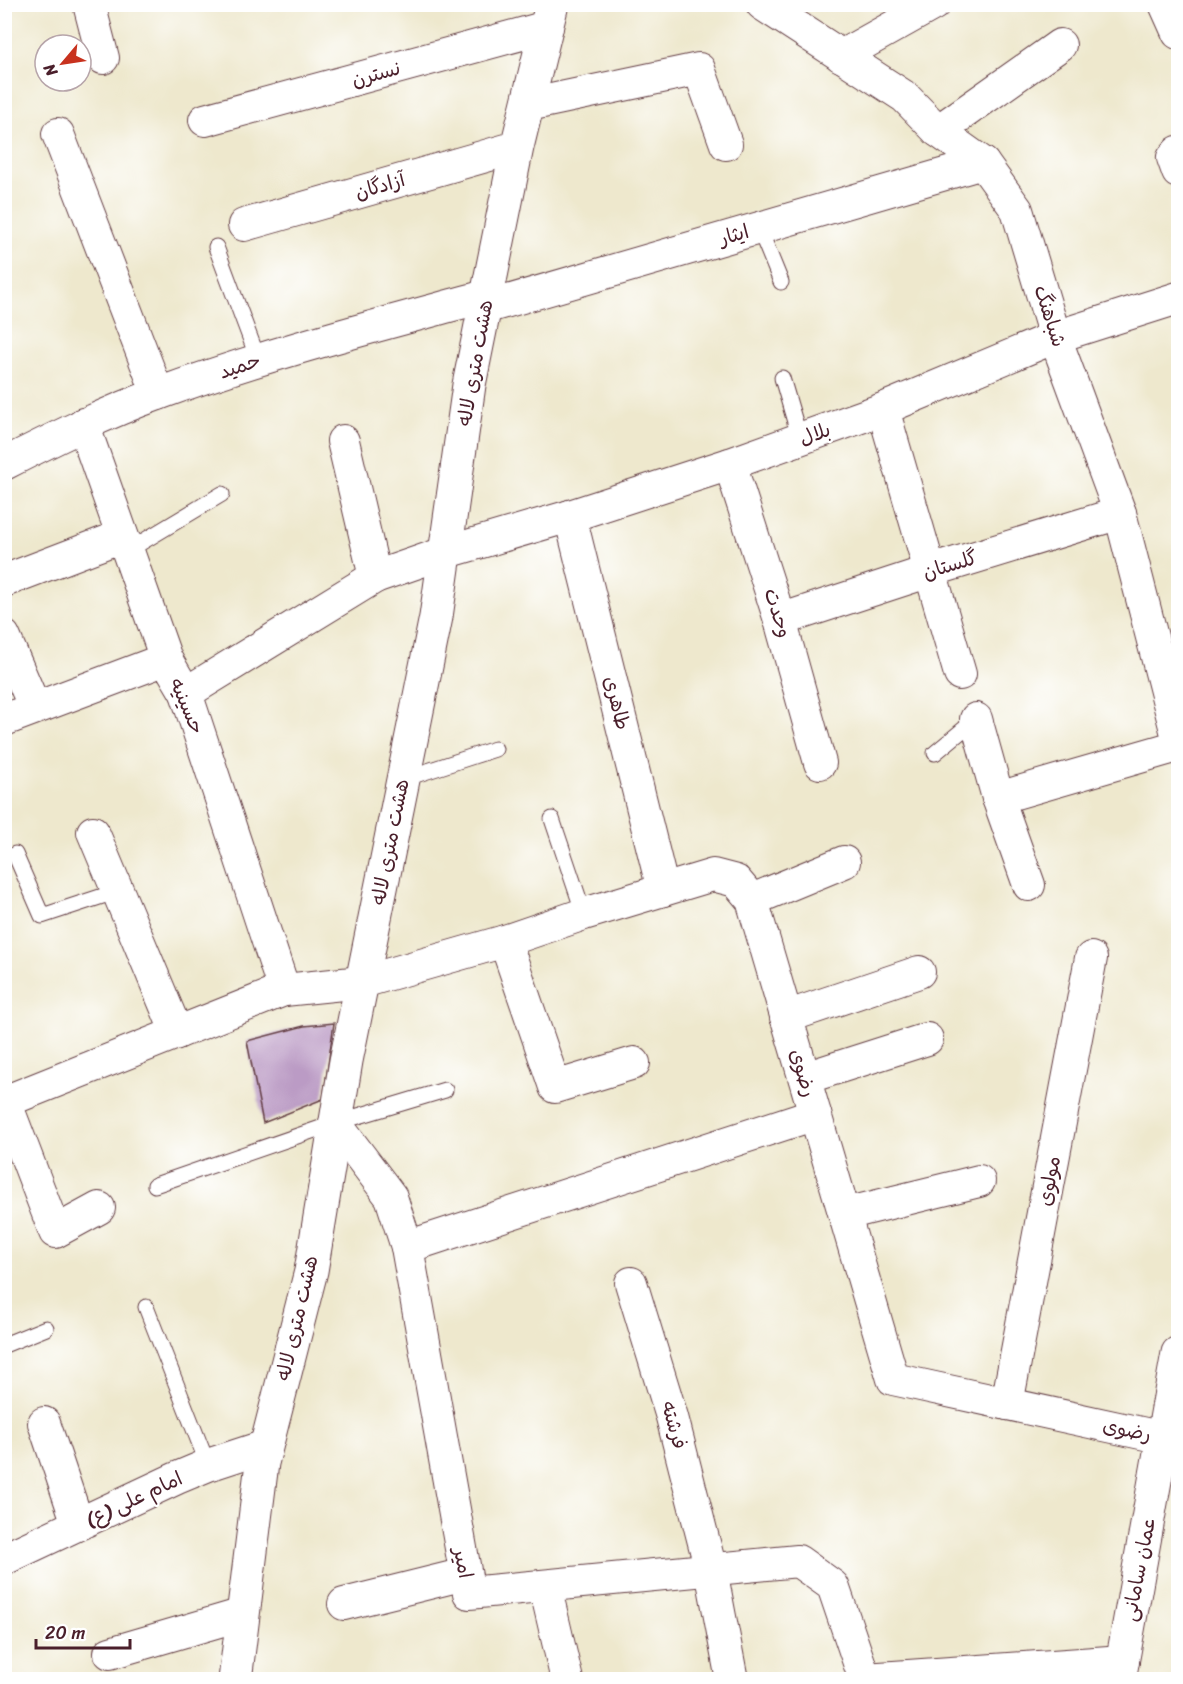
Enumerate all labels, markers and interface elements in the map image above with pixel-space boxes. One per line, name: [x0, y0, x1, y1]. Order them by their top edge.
north arrow: [33, 33, 93, 93]
street label: نسترن: [347, 51, 405, 97]
text: N: [35, 57, 66, 83]
street label: آزادگان: [351, 162, 410, 210]
street label: ایثار: [713, 214, 753, 256]
street label: شباهنگ: [1024, 280, 1076, 352]
street label: هشت متری لاله: [447, 297, 503, 429]
street label: حمید: [214, 343, 266, 389]
street label: بلال: [794, 412, 836, 456]
street label: گلستان: [918, 540, 982, 590]
street label: وحدت: [754, 584, 802, 642]
street label: حسینیه: [159, 672, 215, 740]
street label: طاهری: [593, 672, 641, 734]
street label: هشت متری لاله: [361, 776, 419, 908]
street label: رضوی: [779, 1045, 827, 1101]
street label: مولوی: [1027, 1153, 1071, 1209]
street label: هشت متری لاله: [266, 1252, 328, 1384]
street label: فرشته: [651, 1397, 697, 1453]
street label: رضوی: [1099, 1408, 1155, 1452]
street label: امام علی (ع): [79, 1461, 189, 1537]
street label: عمان سامانی: [1112, 1514, 1166, 1624]
street label: امیر: [442, 1543, 483, 1582]
scale bar: [36, 1612, 130, 1650]
text: 20 m: [45, 1617, 85, 1649]

